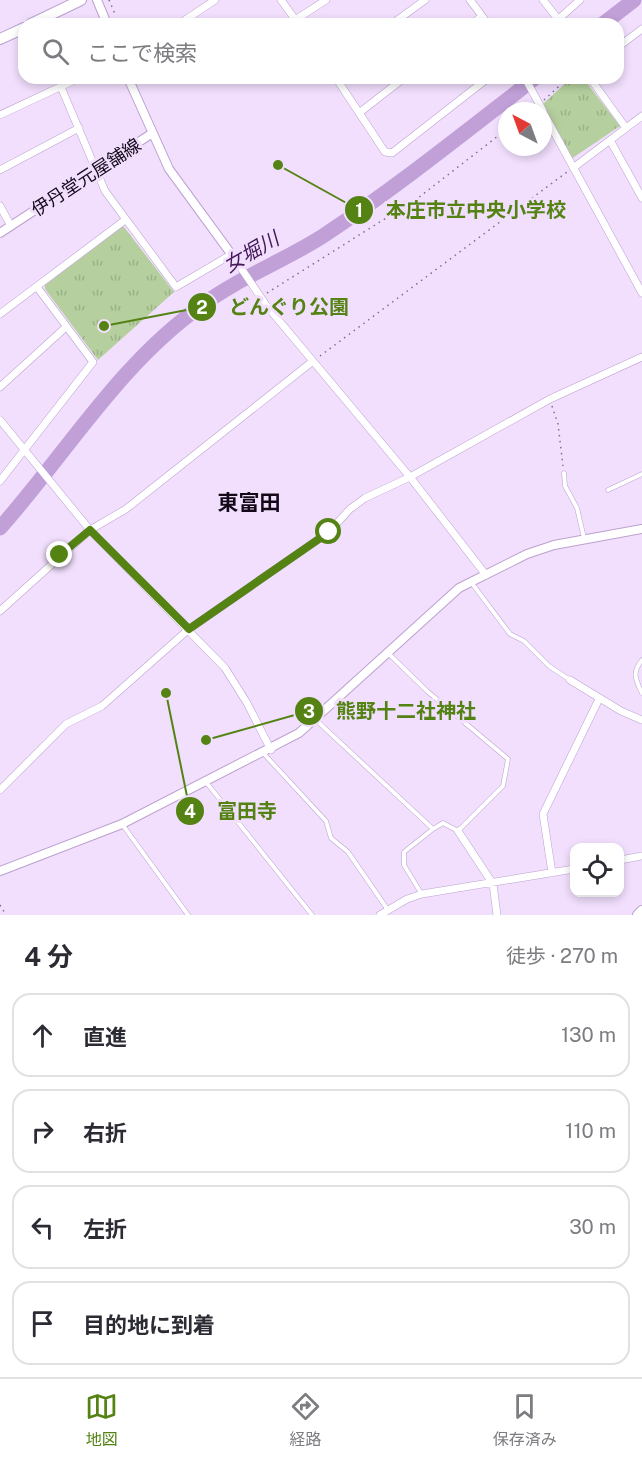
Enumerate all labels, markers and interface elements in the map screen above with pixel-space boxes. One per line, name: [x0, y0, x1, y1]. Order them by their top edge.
search box: [18, 18, 624, 84]
icon: search: [39, 35, 72, 68]
text: ここで検索: [87, 40, 197, 66]
north arrow: [498, 102, 552, 156]
street label: 伊丹堂元屋舗線: [27, 134, 145, 220]
callout: 本庄市立中央小学校: [344, 191, 578, 229]
text: 本庄市立中央小学校: [386, 198, 566, 222]
text: 1: [355, 200, 363, 221]
water label: 女堀川: [219, 226, 285, 277]
callout: どんぐり公園: [187, 288, 361, 326]
text: どんぐり公園: [229, 295, 349, 319]
text: 2: [196, 297, 208, 318]
district label: 東富田: [218, 490, 281, 515]
route start: [315, 518, 341, 544]
route end: [46, 541, 72, 567]
callout: 熊野十二社神社: [294, 692, 488, 730]
text: 熊野十二社神社: [336, 699, 476, 723]
text: 3: [303, 701, 315, 722]
callout: 富田寺: [175, 792, 289, 830]
text: 富田寺: [217, 799, 277, 823]
text: 4: [184, 801, 196, 822]
map controls: [570, 843, 624, 897]
button: locate: [570, 843, 624, 897]
text: 4 分: [24, 941, 73, 972]
text: 徒歩 · 270 m: [506, 944, 618, 968]
icon: ahead: [26, 1019, 59, 1052]
text: 130 m: [561, 1023, 616, 1047]
text: 直進: [83, 1024, 127, 1050]
icon: right: [26, 1115, 59, 1148]
text: 110 m: [565, 1119, 616, 1143]
text: 右折: [83, 1120, 127, 1146]
icon: left: [26, 1211, 59, 1244]
text: 30 m: [569, 1215, 616, 1239]
text: 左折: [83, 1216, 127, 1242]
icon: arrive: [26, 1307, 59, 1340]
text: 目的地に到着: [83, 1312, 215, 1338]
tab: 地図: [85, 1390, 118, 1450]
tab: 経路: [289, 1390, 322, 1450]
tab: 保存済み: [493, 1390, 557, 1450]

